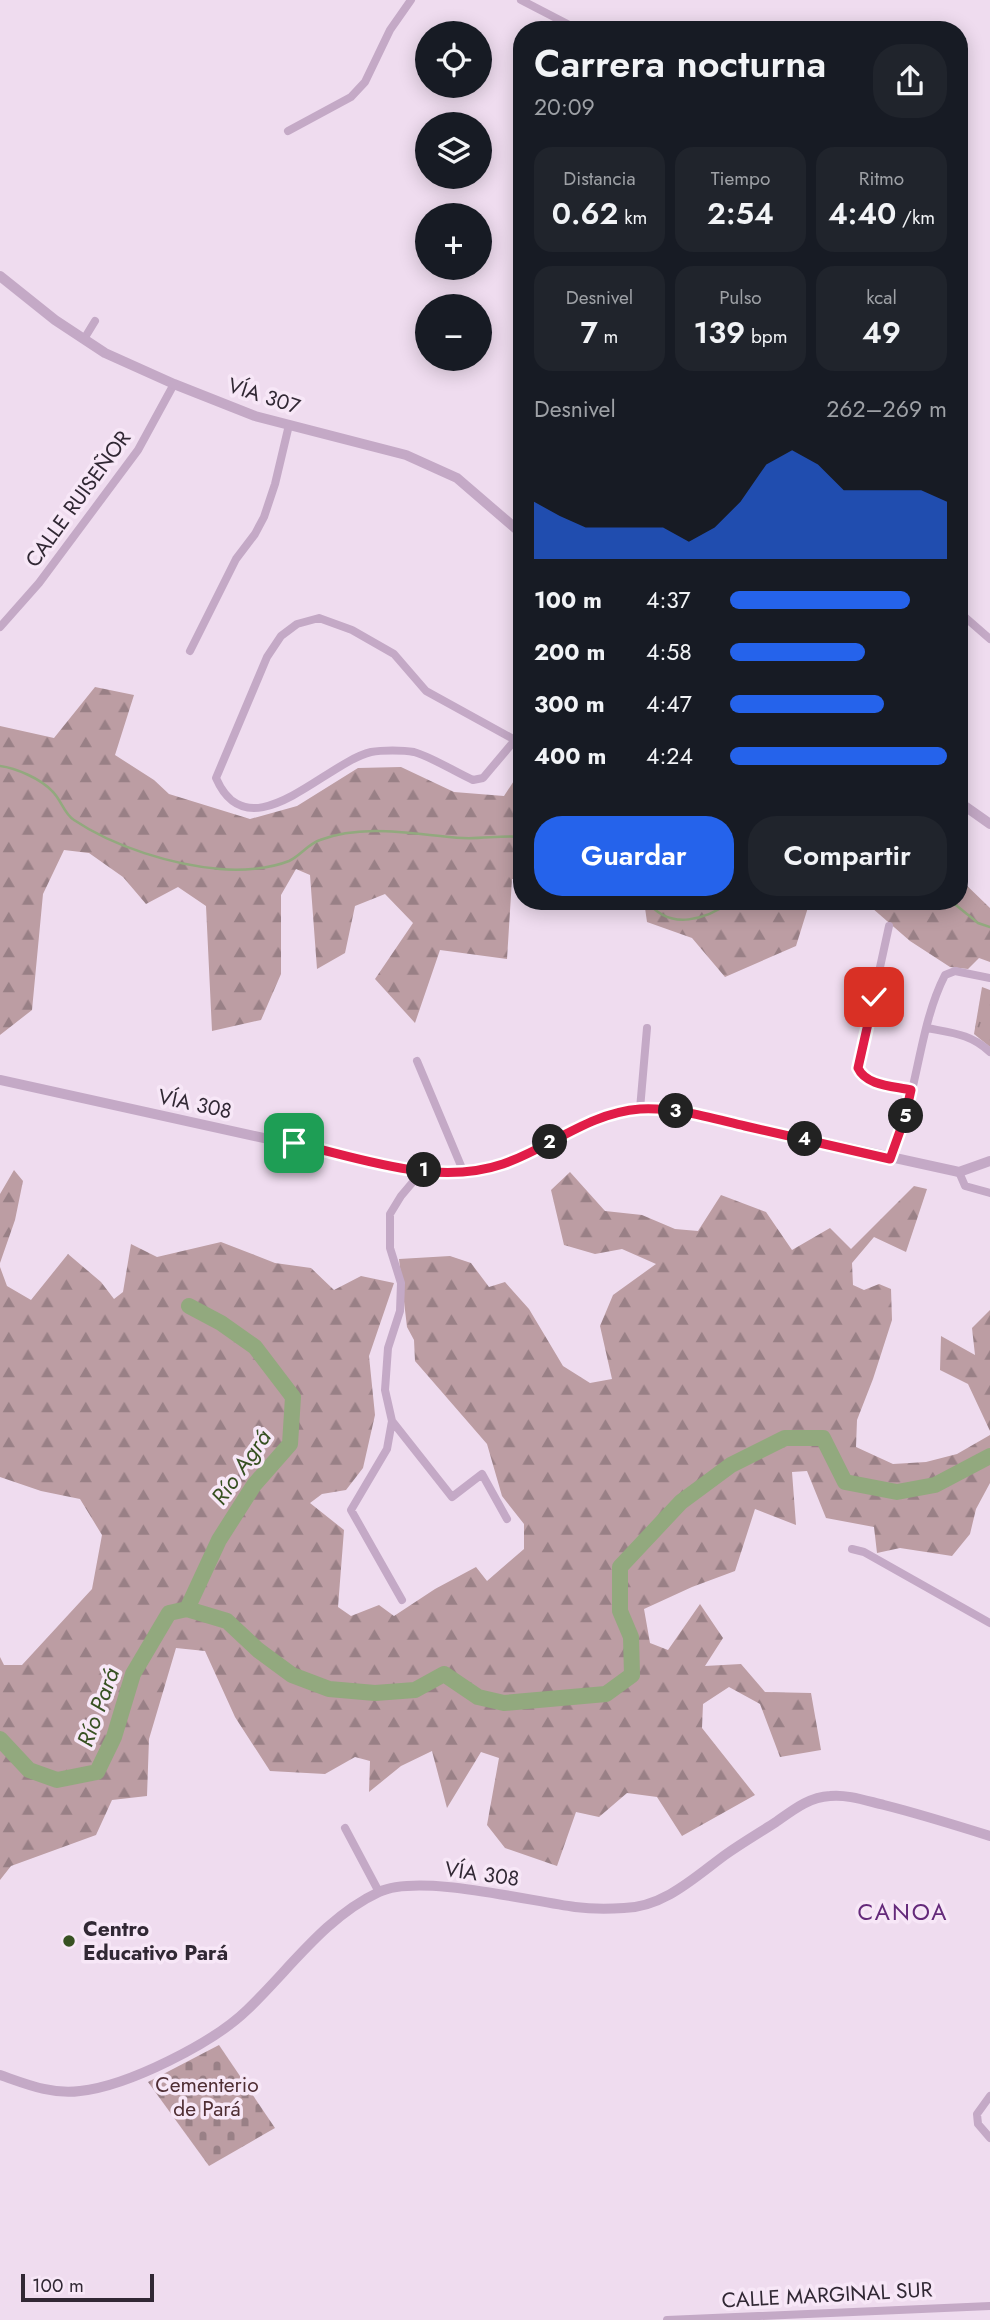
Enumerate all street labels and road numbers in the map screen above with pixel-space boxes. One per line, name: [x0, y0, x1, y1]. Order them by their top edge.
street label: VÍA 307: [224, 370, 304, 422]
street label: CALLE RUISEÑOR: [18, 424, 138, 574]
street label: VÍA 308: [155, 1082, 235, 1126]
street label: VÍA 308: [443, 1854, 521, 1894]
street label: CALLE MARGINAL SUR: [721, 2274, 933, 2316]

